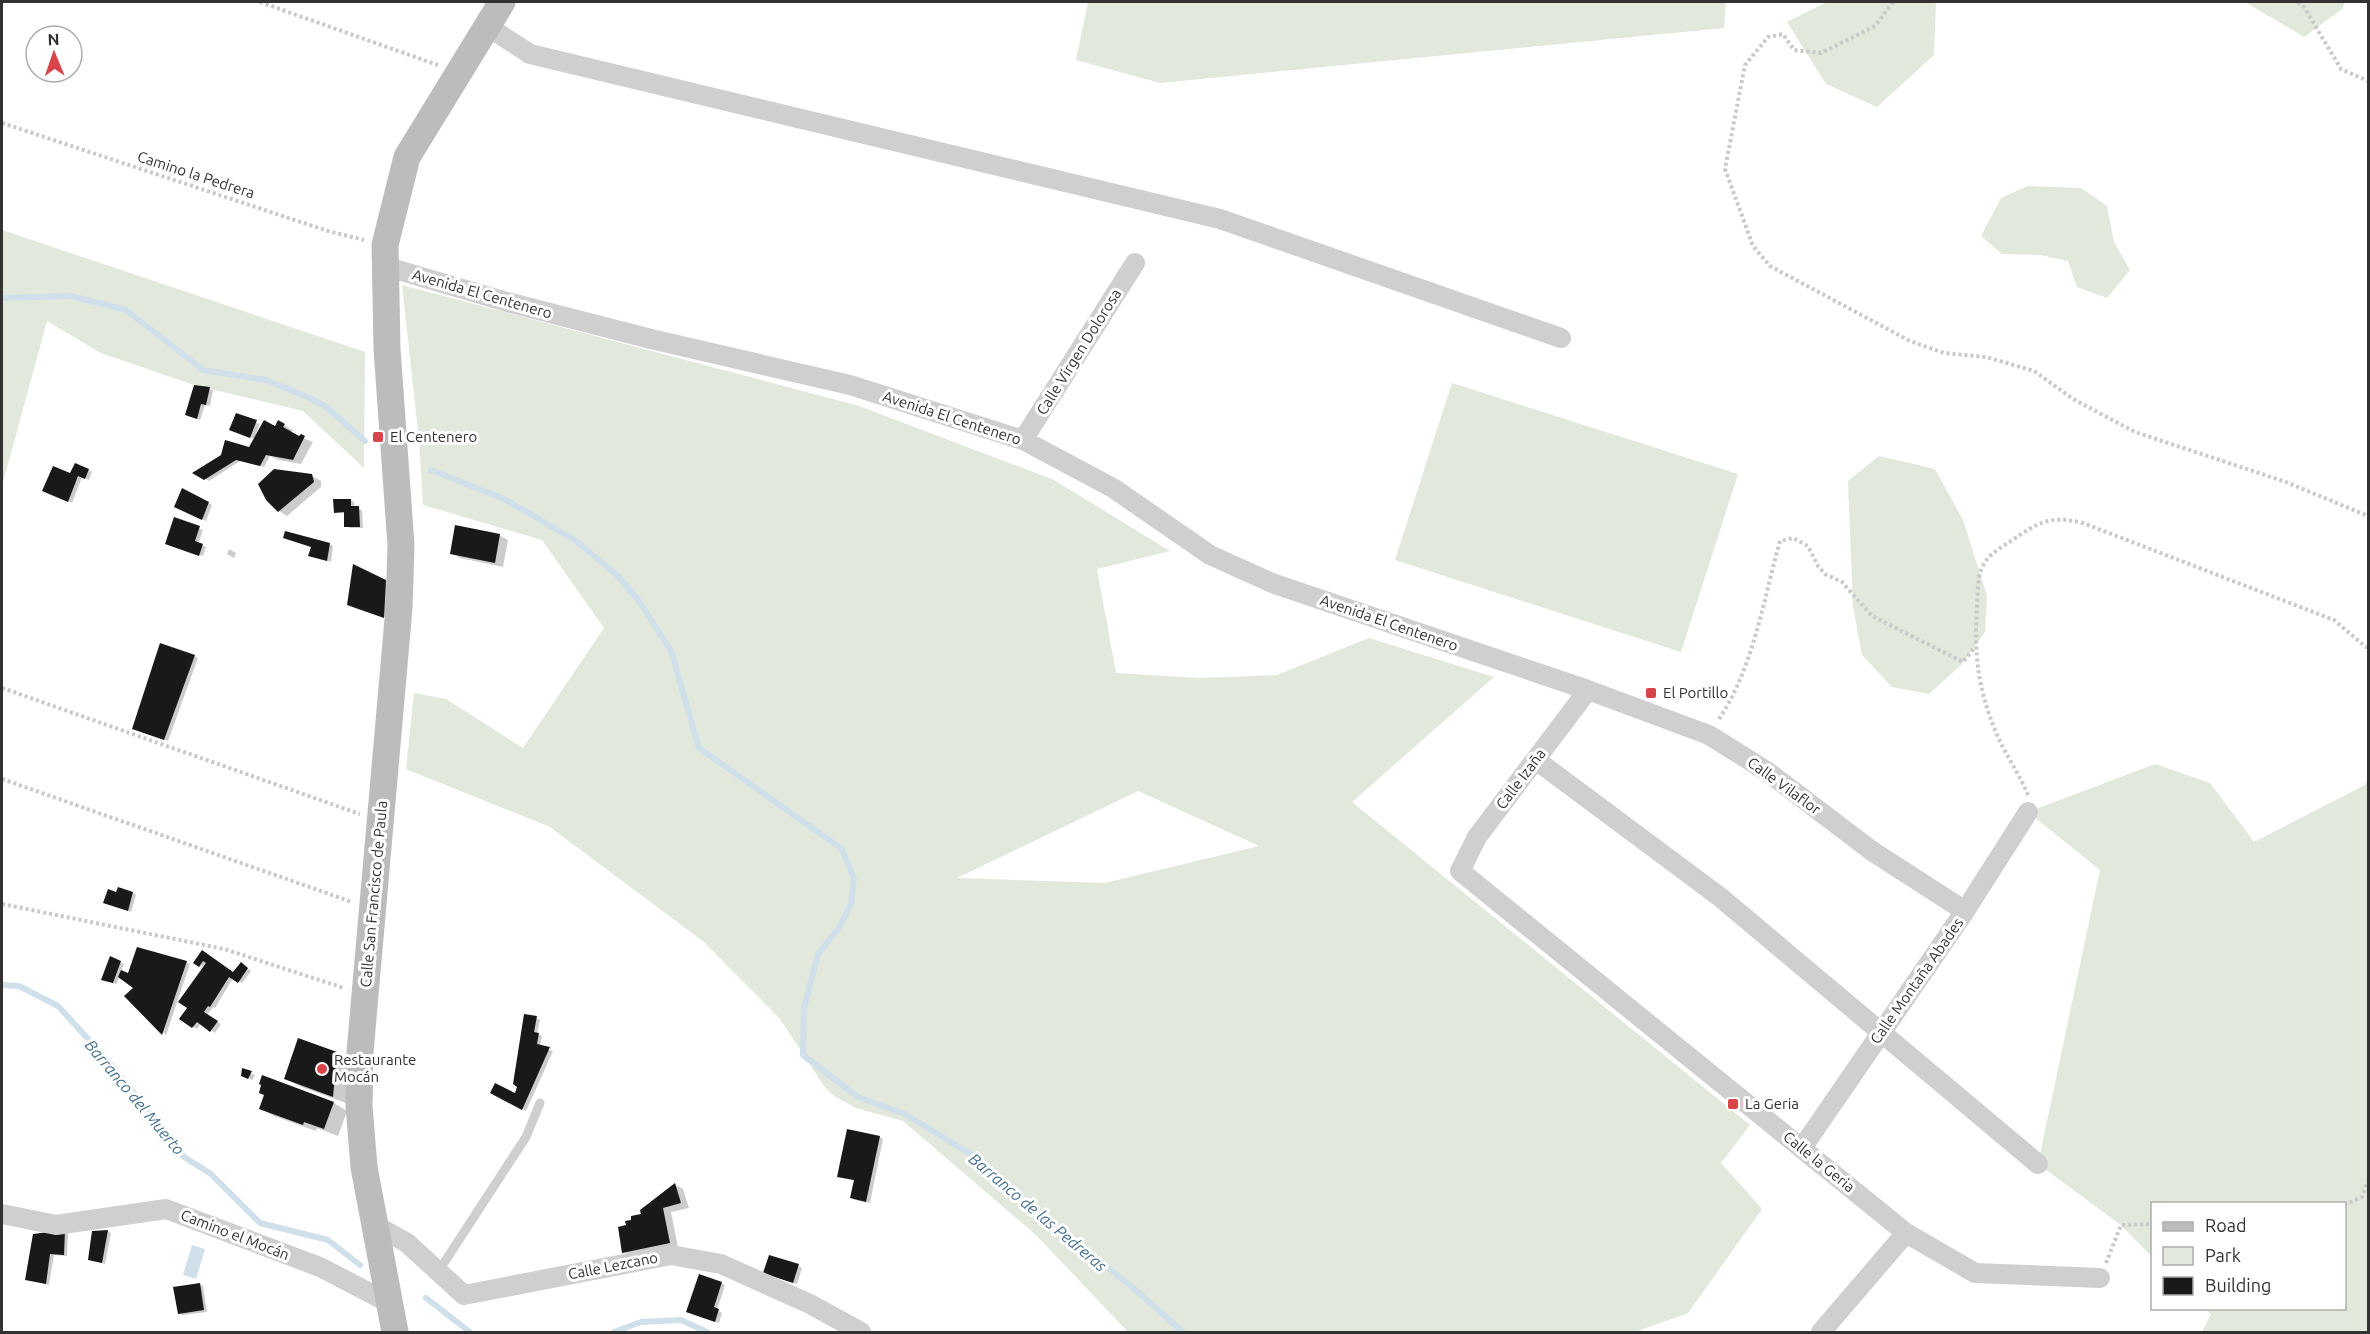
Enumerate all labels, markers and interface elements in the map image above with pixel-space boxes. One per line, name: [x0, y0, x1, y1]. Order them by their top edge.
north arrow: [24, 24, 84, 84]
text: N: [47, 30, 60, 48]
street label: Camino la Pedrera: [135, 148, 257, 202]
street label: Avenida El Centenero: [410, 265, 554, 322]
street label: Calle Virgen Dolorosa: [1033, 286, 1124, 418]
street label: Avenida El Centenero: [881, 387, 1023, 448]
place label: El Centenero: [390, 428, 477, 445]
marker: El Centenero: [371, 430, 385, 444]
street label: Avenida El Centenero: [1318, 591, 1460, 654]
place label: El Portillo: [1663, 684, 1728, 701]
marker: El Portillo: [1644, 686, 1658, 700]
street label: Calle Izaña: [1492, 745, 1549, 812]
street label: Calle Vilaflor: [1745, 753, 1824, 818]
street label: Calle San Francisco de Paula: [357, 800, 390, 988]
street label: Calle Montaña Abades: [1867, 914, 1967, 1047]
water label: Barranco del Muerto: [82, 1036, 189, 1158]
place label: Restaurante Mocán: [334, 1051, 416, 1085]
marker: Restaurante Mocán: [315, 1062, 329, 1076]
place label: La Geria: [1745, 1095, 1799, 1112]
marker: La Geria: [1726, 1097, 1740, 1111]
street label: Calle la Geria: [1780, 1128, 1858, 1196]
water label: Barranco de las Pedreras: [966, 1149, 1111, 1275]
legend: [2151, 1202, 2346, 1310]
street label: Camino el Mocán: [178, 1206, 292, 1263]
text: Road: [2205, 1215, 2247, 1235]
text: Park: [2205, 1245, 2241, 1265]
street label: Calle Lezcano: [567, 1248, 659, 1283]
text: Building: [2205, 1275, 2271, 1295]

